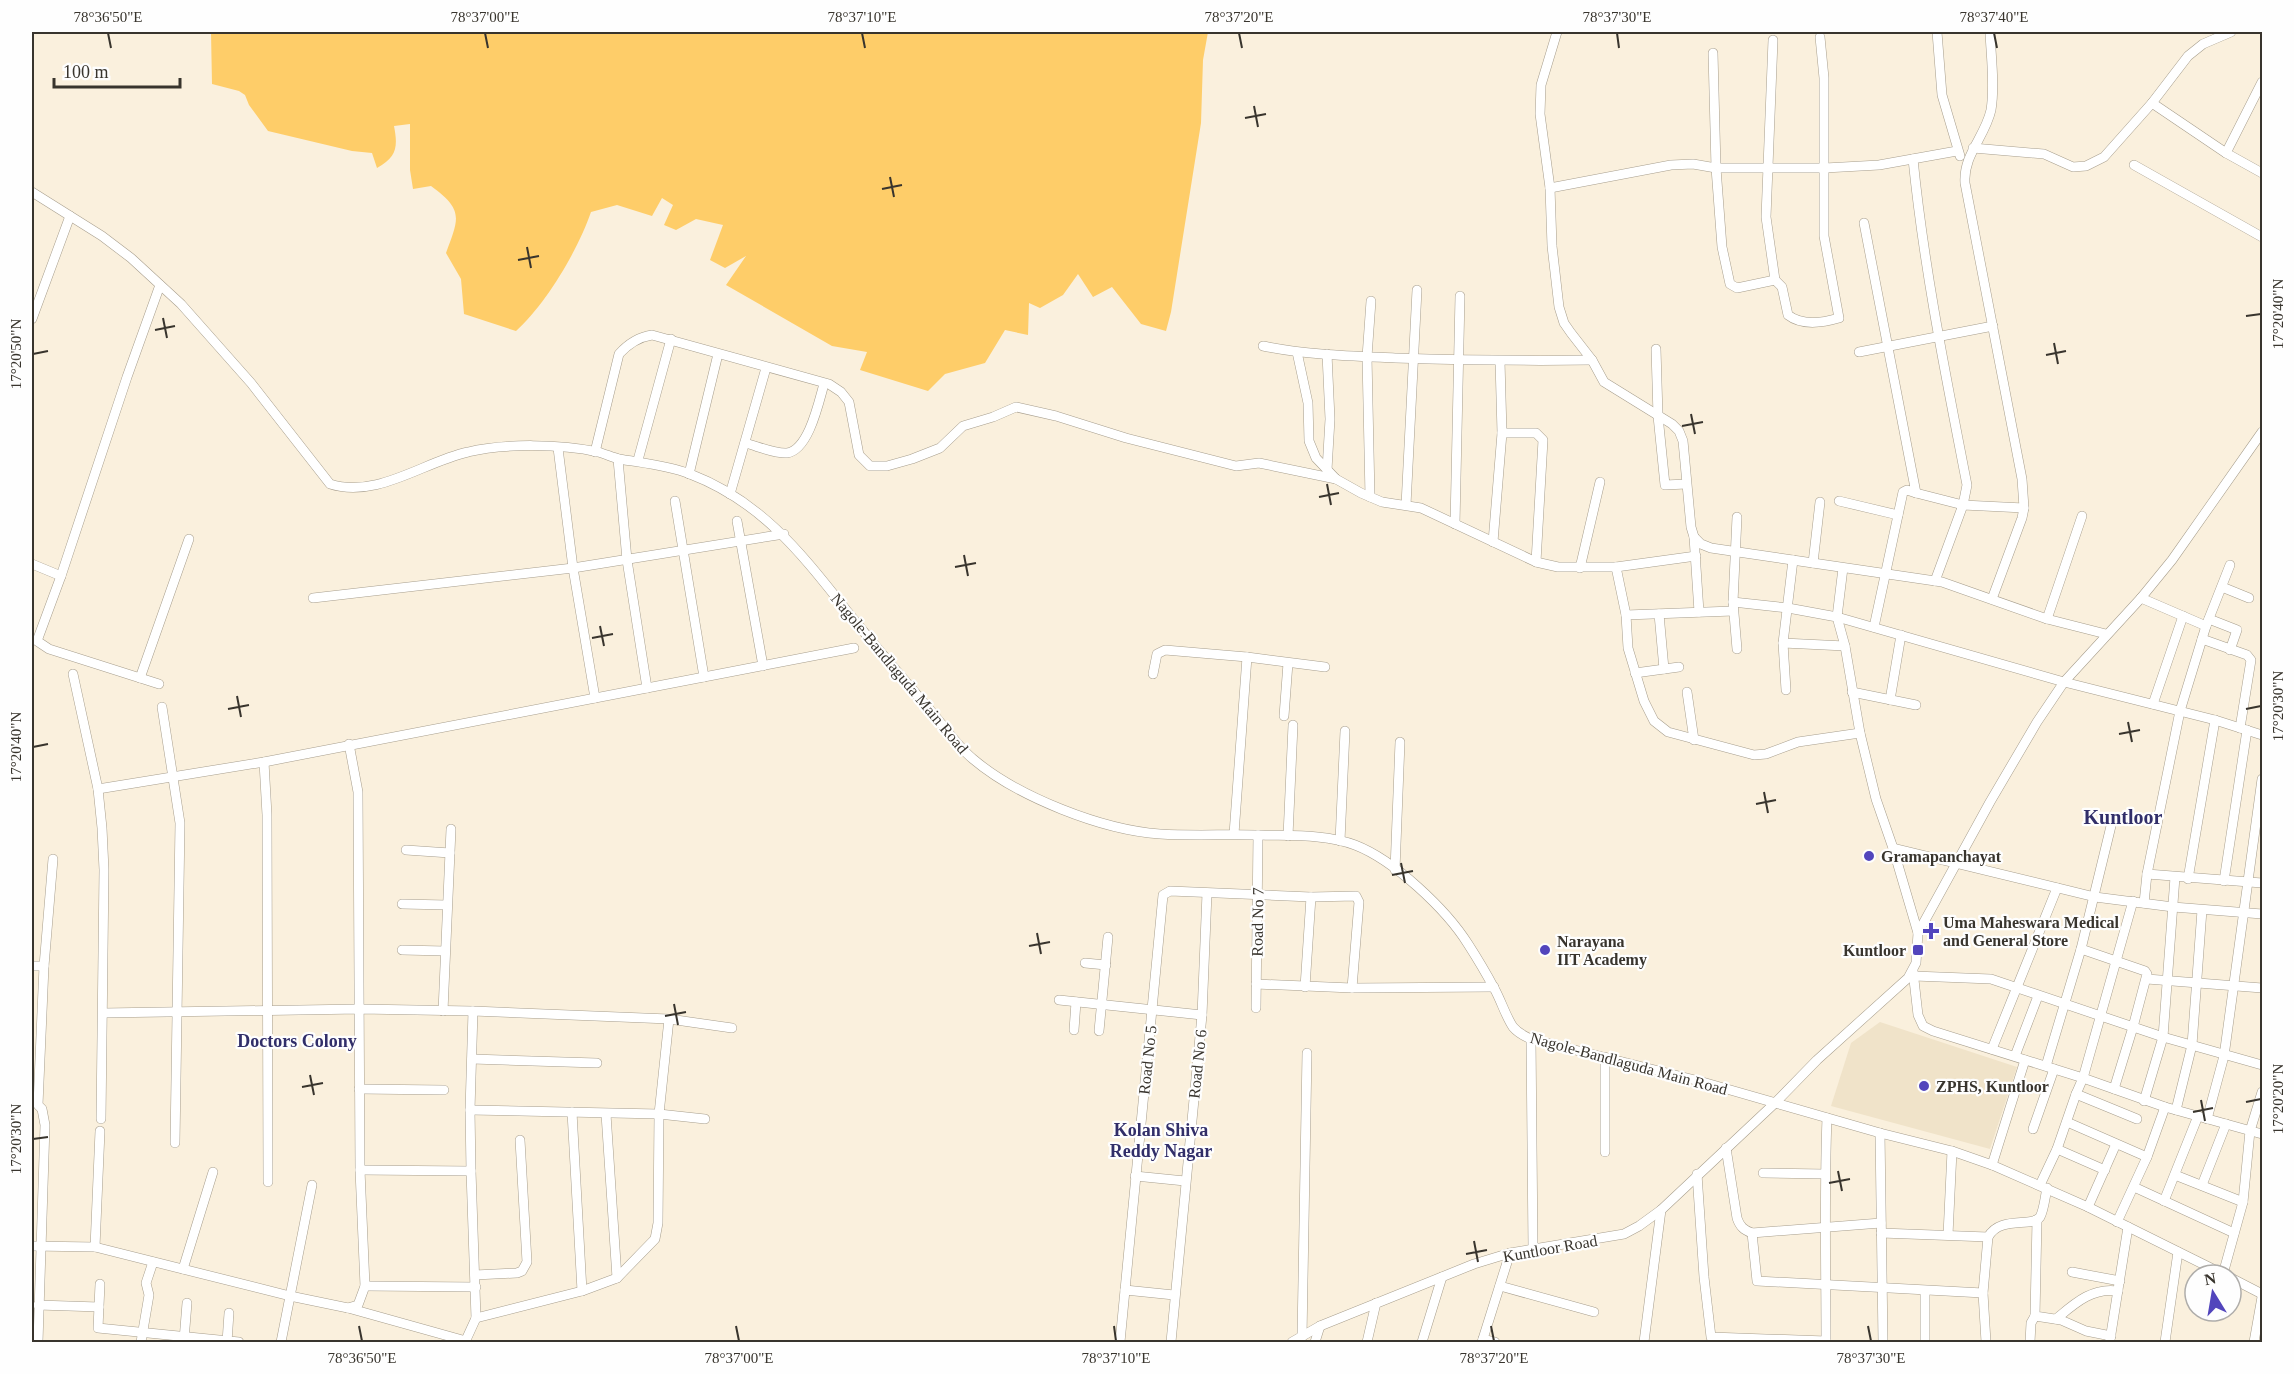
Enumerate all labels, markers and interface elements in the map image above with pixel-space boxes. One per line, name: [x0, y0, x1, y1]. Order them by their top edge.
text: 78°36'50"E: [74, 9, 143, 25]
text: 78°37'00"E: [451, 9, 520, 25]
text: 78°37'10"E: [828, 9, 897, 25]
text: 78°37'20"E: [1205, 9, 1274, 25]
text: 78°37'30"E: [1583, 9, 1652, 25]
text: 78°37'40"E: [1960, 9, 2029, 25]
scale bar: [54, 51, 180, 89]
text: 100 m: [63, 62, 109, 82]
text: 17°20'40"N: [2270, 279, 2286, 349]
text: 17°20'50"N: [8, 319, 24, 389]
street label: Nagole-Bandlaguda Main Road: [827, 590, 972, 757]
text: 17°20'30"N: [2270, 671, 2286, 741]
text: 17°20'40"N: [8, 712, 24, 782]
district label: Kuntloor: [2084, 806, 2163, 828]
place label: Gramapanchayat: [1881, 848, 2002, 866]
marker: Gramapanchayat: [1862, 849, 1876, 863]
street label: Road No 7: [1248, 887, 1267, 957]
place label: Uma Maheswara Medical and General Store: [1943, 914, 2120, 949]
marker: Uma Maheswara Medical and General Store: [1924, 924, 1938, 938]
place label: Narayana IIT Academy: [1557, 933, 1647, 969]
place label: Kuntloor: [1843, 942, 1906, 959]
marker: Narayana IIT Academy: [1538, 943, 1552, 957]
marker: Kuntloor: [1911, 943, 1925, 957]
street label: Road No 5: [1135, 1025, 1160, 1095]
street label: Road No 6: [1185, 1029, 1210, 1099]
street label: Nagole-Bandlaguda Main Road: [1528, 1029, 1729, 1099]
district label: Doctors Colony: [237, 1031, 357, 1051]
text: 17°20'20"N: [2270, 1064, 2286, 1134]
place label: ZPHS, Kuntloor: [1936, 1078, 2049, 1095]
marker: ZPHS, Kuntloor: [1917, 1079, 1931, 1093]
text: 17°20'30"N: [8, 1104, 24, 1174]
district label: Kolan Shiva Reddy Nagar: [1110, 1120, 1212, 1161]
street label: Kuntloor Road: [1502, 1232, 1599, 1265]
north arrow: [2183, 1263, 2243, 1323]
text: N: [2203, 1269, 2218, 1288]
text: 78°36'50"E: [328, 1350, 397, 1366]
text: 78°37'00"E: [705, 1350, 774, 1366]
text: 78°37'10"E: [1082, 1350, 1151, 1366]
text: 78°37'20"E: [1460, 1350, 1529, 1366]
text: 78°37'30"E: [1837, 1350, 1906, 1366]

